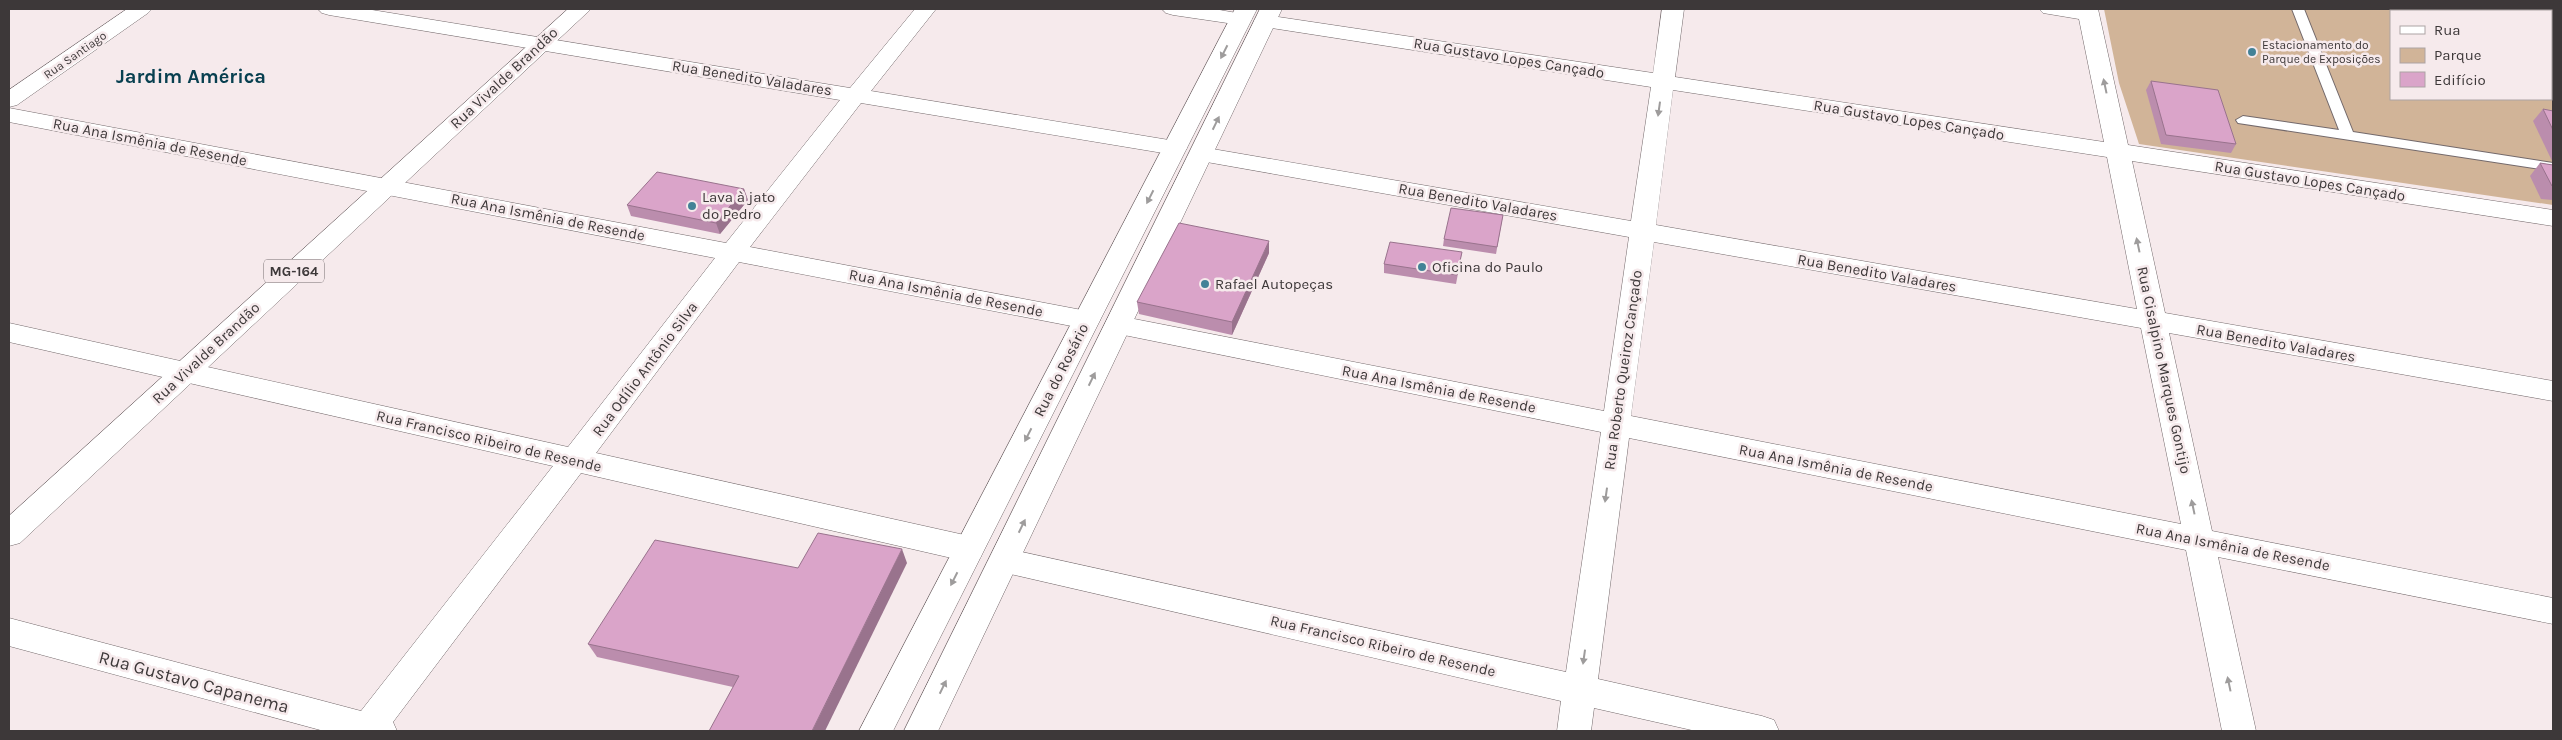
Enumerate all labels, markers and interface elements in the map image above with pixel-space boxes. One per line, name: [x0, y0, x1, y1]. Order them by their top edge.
legend: [2390, 10, 2552, 100]
text: Rua: [2434, 21, 2461, 39]
street label: Rua Vivalde Brandão: [446, 23, 562, 133]
street label: Rua Santiago: [41, 28, 109, 82]
street label: Rua Gustavo Lopes Cançado: [1412, 34, 1606, 82]
place label: Estacionamento do Parque de Exposições: [2262, 38, 2381, 66]
one-way arrow: [1220, 45, 1228, 59]
marker: Estacionamento do Parque de Exposições: [2246, 46, 2258, 58]
text: Parque: [2434, 46, 2482, 64]
street label: Rua Benedito Valadares: [671, 56, 833, 100]
district label: Jardim América: [116, 65, 266, 88]
text: Edifício: [2434, 71, 2486, 89]
one-way arrow: [2100, 78, 2108, 94]
street label: Rua Gustavo Lopes Cançado: [1812, 96, 2006, 144]
one-way arrow: [1655, 101, 1663, 117]
street label: Rua Ana Ismênia de Resende: [52, 114, 248, 170]
one-way arrow: [1212, 115, 1220, 130]
street label: Rua Gustavo Lopes Cançado: [2213, 157, 2407, 205]
street label: Rua Benedito Valadares: [1397, 179, 1559, 225]
place label: Lava à jato do Pedro: [702, 188, 775, 223]
street label: Rua Ana Ismênia de Resende: [450, 189, 646, 245]
one-way arrow: [1146, 190, 1154, 204]
marker: Lava à jato do Pedro: [686, 200, 698, 212]
one-way arrow: [2134, 238, 2142, 253]
street label: Rua Benedito Valadares: [1796, 250, 1958, 296]
place label: Oficina do Paulo: [1432, 258, 1543, 276]
road number: MG-164: [264, 260, 324, 282]
marker: Oficina do Paulo: [1416, 261, 1428, 273]
street label: Rua Ana Ismênia de Resende: [848, 265, 1044, 321]
street label: Rua Cisalpino Marques Gontijo: [2133, 265, 2195, 475]
street label: Rua Roberto Queiroz Cançado: [1600, 269, 1646, 471]
place label: Rafael Autopeças: [1215, 275, 1333, 293]
marker: Rafael Autopeças: [1199, 278, 1211, 290]
street label: Rua Vivalde Brandão: [148, 298, 264, 408]
street label: Rua Odílio Antônio Silva: [588, 298, 702, 440]
street label: Rua do Rosário: [1030, 320, 1092, 420]
street label: Rua Benedito Valadares: [2195, 320, 2357, 366]
street label: Rua Ana Ismênia de Resende: [1341, 361, 1537, 417]
one-way arrow: [1089, 372, 1097, 386]
street label: Rua Francisco Ribeiro de Resende: [375, 406, 603, 476]
one-way arrow: [1024, 428, 1032, 442]
street label: Rua Ana Ismênia de Resende: [1738, 440, 1934, 496]
one-way arrow: [1602, 488, 1610, 504]
one-way arrow: [2188, 499, 2196, 515]
one-way arrow: [1018, 519, 1026, 533]
street label: Rua Ana Ismênia de Resende: [2135, 519, 2331, 575]
one-way arrow: [950, 572, 958, 587]
street label: Rua Francisco Ribeiro de Resende: [1269, 611, 1497, 681]
street label: Rua Gustavo Capanema: [96, 646, 292, 718]
one-way arrow: [1580, 649, 1588, 665]
one-way arrow: [2225, 675, 2233, 691]
one-way arrow: [939, 680, 947, 695]

